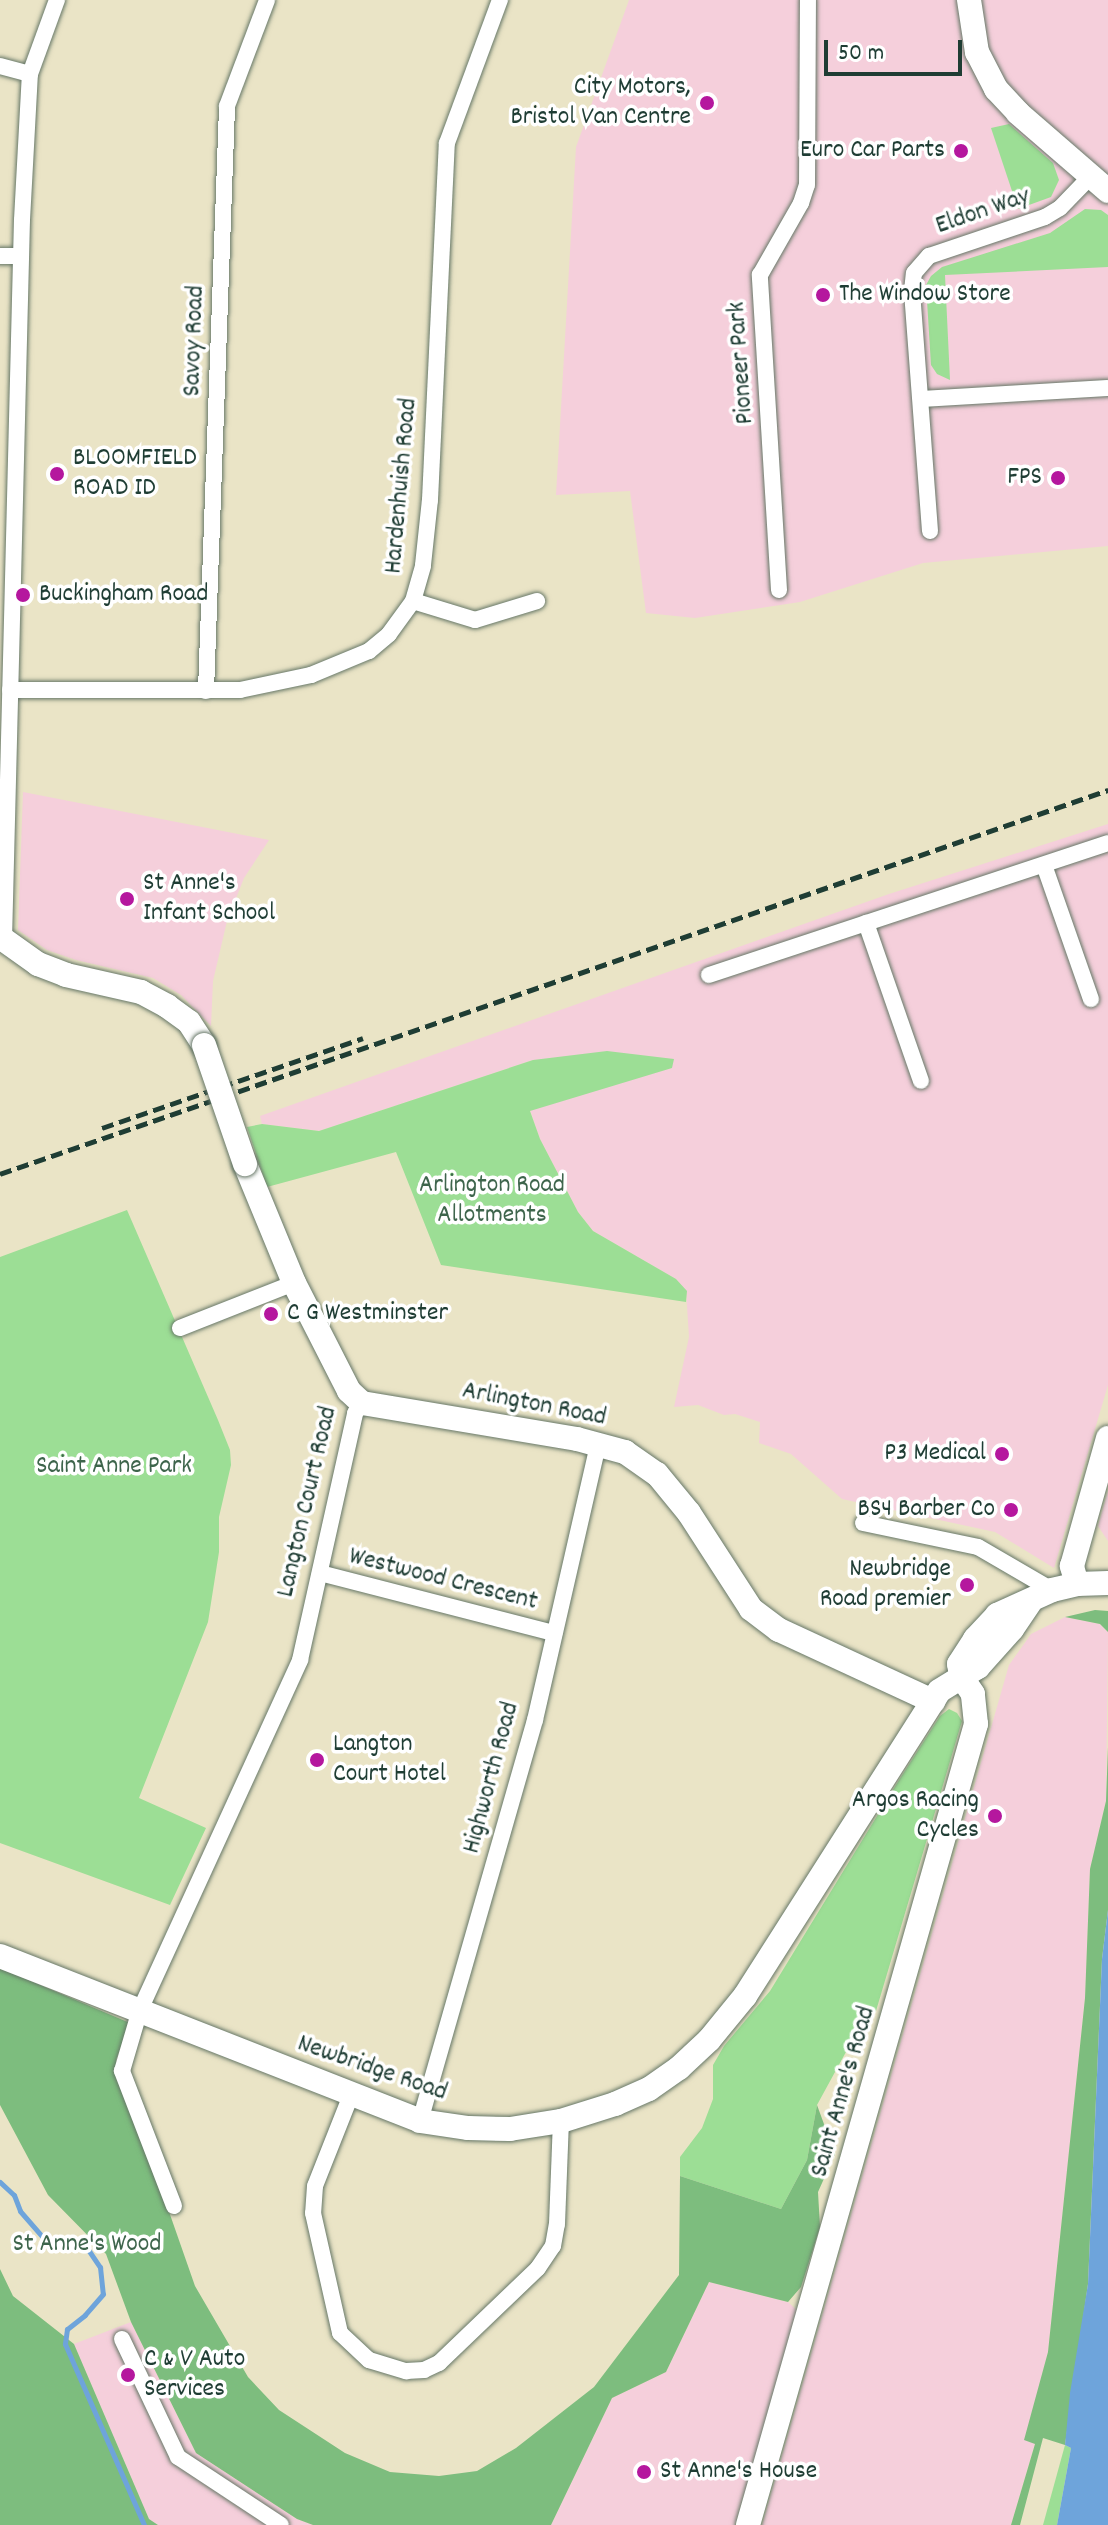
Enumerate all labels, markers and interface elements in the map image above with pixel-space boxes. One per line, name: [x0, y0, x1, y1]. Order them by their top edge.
scale bar: [828, 24, 966, 74]
text: 50 m: [838, 37, 884, 71]
place label: City Motors, Bristol Van Centre: [510, 72, 691, 134]
marker: City Motors, Bristol Van Centre: [698, 94, 716, 112]
place label: Euro Car Parts: [800, 135, 945, 167]
marker: Euro Car Parts: [952, 142, 970, 160]
street label: Eldon Way: [932, 181, 1034, 243]
place label: The Window Store: [839, 279, 1011, 311]
street label: Savoy Road: [177, 285, 213, 397]
marker: The Window Store: [814, 286, 832, 304]
street label: Pioneer Park: [722, 301, 762, 425]
street label: Hardenhuish Road: [379, 397, 425, 575]
place label: BLOOMFIELD ROAD ID: [73, 443, 197, 504]
place label: FPS: [1007, 462, 1042, 494]
marker: BLOOMFIELD ROAD ID: [48, 465, 66, 483]
marker: FPS: [1049, 469, 1067, 487]
place label: Buckingham Road: [39, 579, 208, 611]
marker: Buckingham Road: [14, 586, 32, 604]
place label: St Anne's Infant School: [143, 868, 275, 930]
marker: St Anne's Infant School: [118, 890, 136, 908]
park label: Arlington Road Allotments: [419, 1170, 565, 1232]
place label: C G Westminster: [287, 1298, 448, 1330]
marker: C G Westminster: [262, 1305, 280, 1323]
street label: Arlington Road: [459, 1376, 609, 1434]
street label: Langton Court Road: [271, 1404, 345, 1600]
place label: P3 Medical: [884, 1438, 986, 1470]
marker: P3 Medical: [993, 1445, 1011, 1463]
park label: Saint Anne Park: [36, 1451, 192, 1483]
place label: BS4 Barber Co: [858, 1494, 995, 1526]
marker: BS4 Barber Co: [1002, 1501, 1020, 1519]
street label: Westwood Crescent: [345, 1541, 541, 1619]
place label: Newbridge Road premier: [820, 1554, 951, 1616]
marker: Newbridge Road premier: [958, 1576, 976, 1594]
street label: Highworth Road: [457, 1699, 527, 1857]
place label: Langton Court Hotel: [333, 1729, 446, 1790]
marker: Langton Court Hotel: [308, 1751, 326, 1769]
place label: Argos Racing Cycles: [852, 1785, 979, 1846]
marker: Argos Racing Cycles: [986, 1807, 1004, 1825]
street label: Saint Anne's Road: [805, 2003, 883, 2181]
street label: Newbridge Road: [293, 2029, 451, 2109]
park label: St Anne's Wood: [13, 2229, 161, 2261]
place label: C & V Auto Services: [144, 2344, 245, 2406]
marker: C & V Auto Services: [119, 2366, 137, 2384]
place label: St Anne's House: [660, 2456, 817, 2488]
marker: St Anne's House: [635, 2463, 653, 2481]

